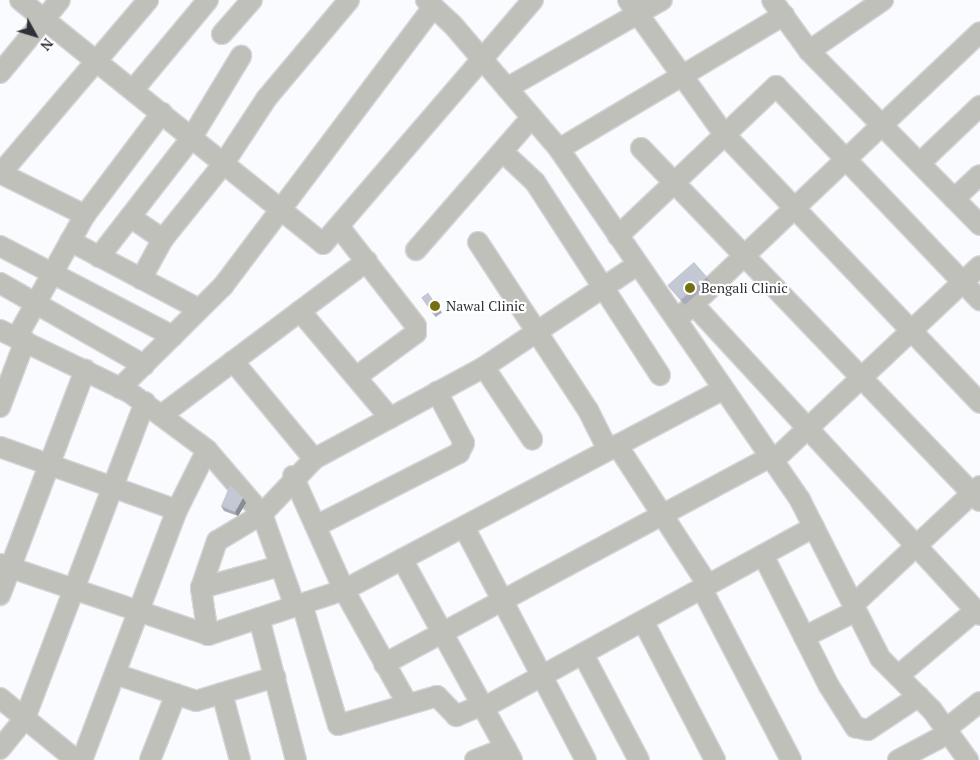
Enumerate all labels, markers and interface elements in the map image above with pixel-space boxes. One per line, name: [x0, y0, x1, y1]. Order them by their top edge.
north arrow: [10, 10, 60, 60]
text: N: [36, 35, 58, 55]
place label: Bengali Clinic: [701, 280, 788, 296]
marker: Bengali Clinic: [683, 281, 697, 295]
place label: Nawal Clinic: [446, 298, 525, 314]
marker: Nawal Clinic: [428, 299, 442, 313]

